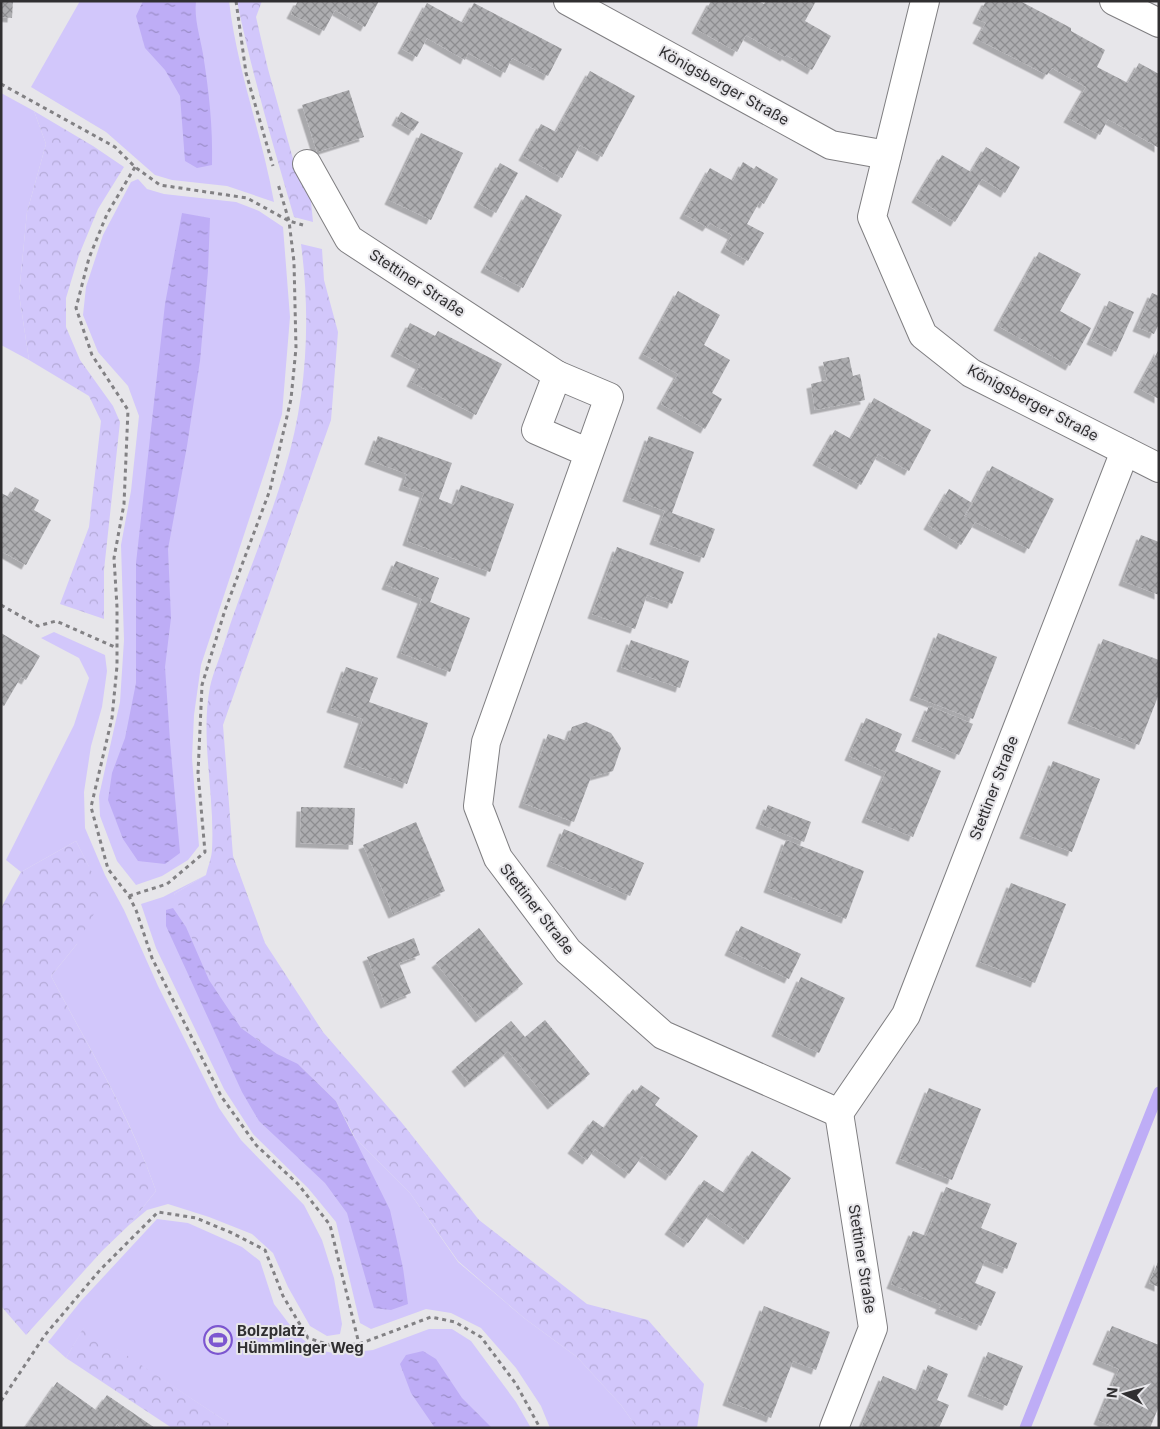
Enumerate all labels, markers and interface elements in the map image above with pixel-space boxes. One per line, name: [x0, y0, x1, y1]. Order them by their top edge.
street label: Königsberger Straße: [656, 42, 793, 129]
street label: Stettiner Straße: [366, 245, 469, 321]
street label: Königsberger Straße: [964, 360, 1102, 445]
street label: Stettiner Straße: [965, 733, 1022, 843]
street label: Stettiner Straße: [496, 859, 579, 958]
street label: Stettiner Straße: [844, 1203, 881, 1315]
place label: Bolzplatz Hümmlinger Weg: [237, 1321, 364, 1357]
sports icon: Bolzplatz Hümmlinger Weg: [203, 1325, 233, 1355]
north arrow: [1100, 1369, 1150, 1419]
text: N: [1103, 1386, 1121, 1399]

